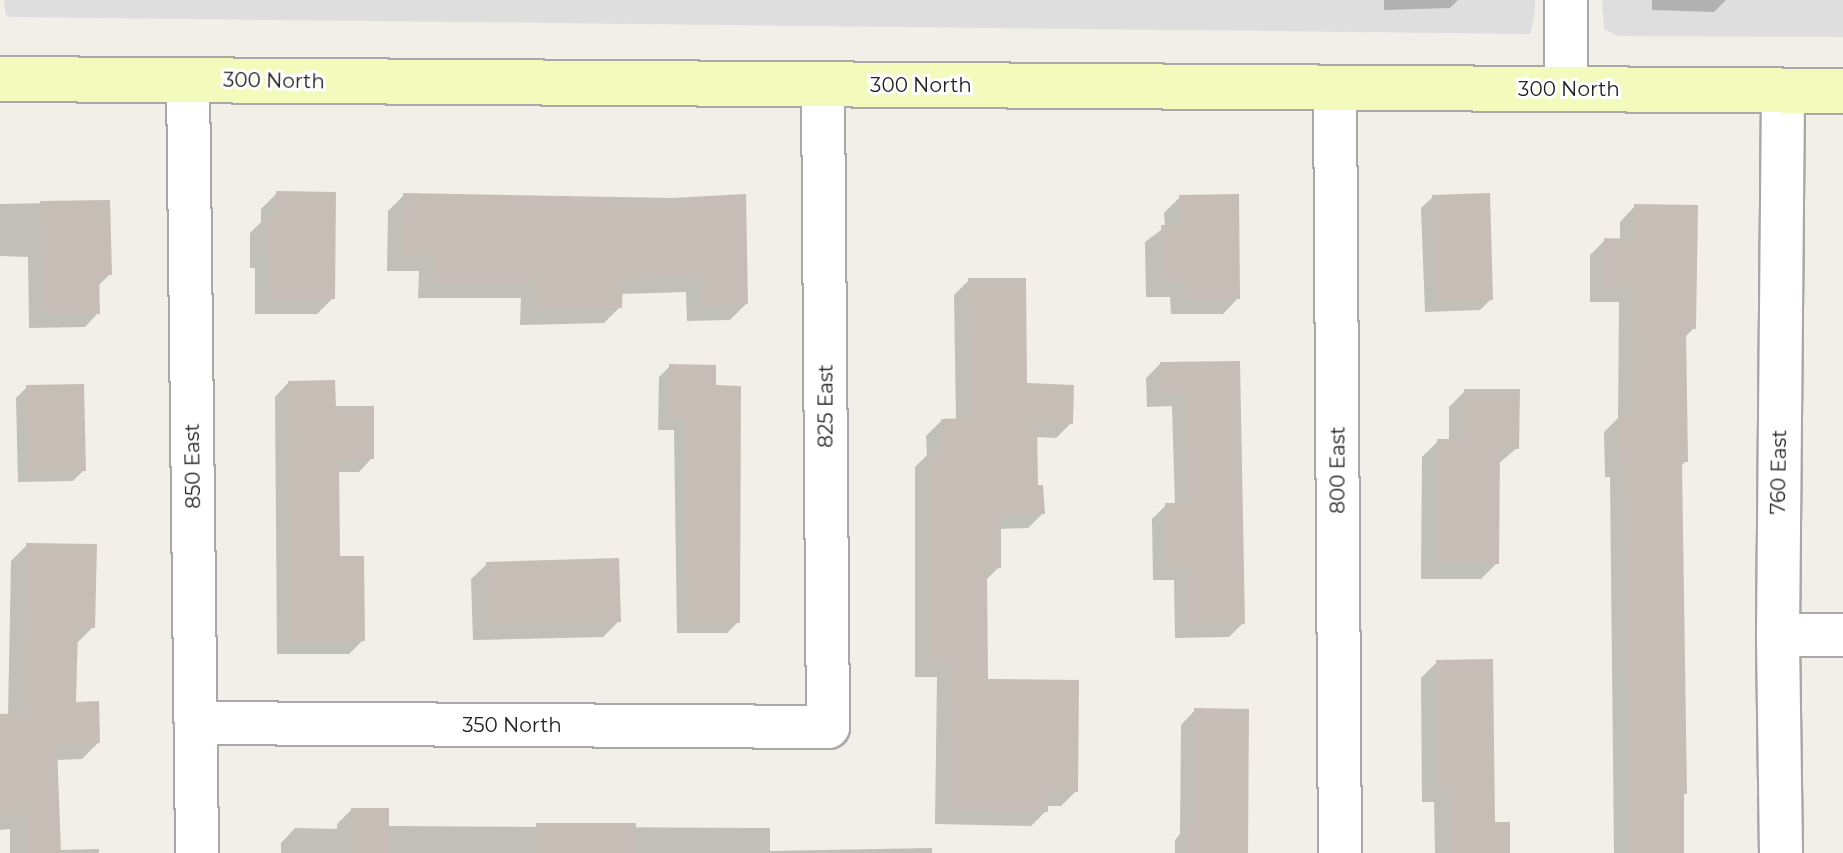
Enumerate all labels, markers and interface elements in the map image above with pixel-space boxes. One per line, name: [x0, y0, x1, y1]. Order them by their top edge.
street label: 300 North: [223, 68, 325, 94]
street label: 300 North: [870, 73, 972, 97]
street label: 300 North: [1518, 77, 1620, 101]
street label: 825 East: [814, 364, 838, 448]
street label: 850 East: [180, 423, 206, 509]
street label: 800 East: [1326, 426, 1350, 514]
street label: 760 East: [1766, 429, 1792, 515]
street label: 350 North: [462, 713, 562, 737]

